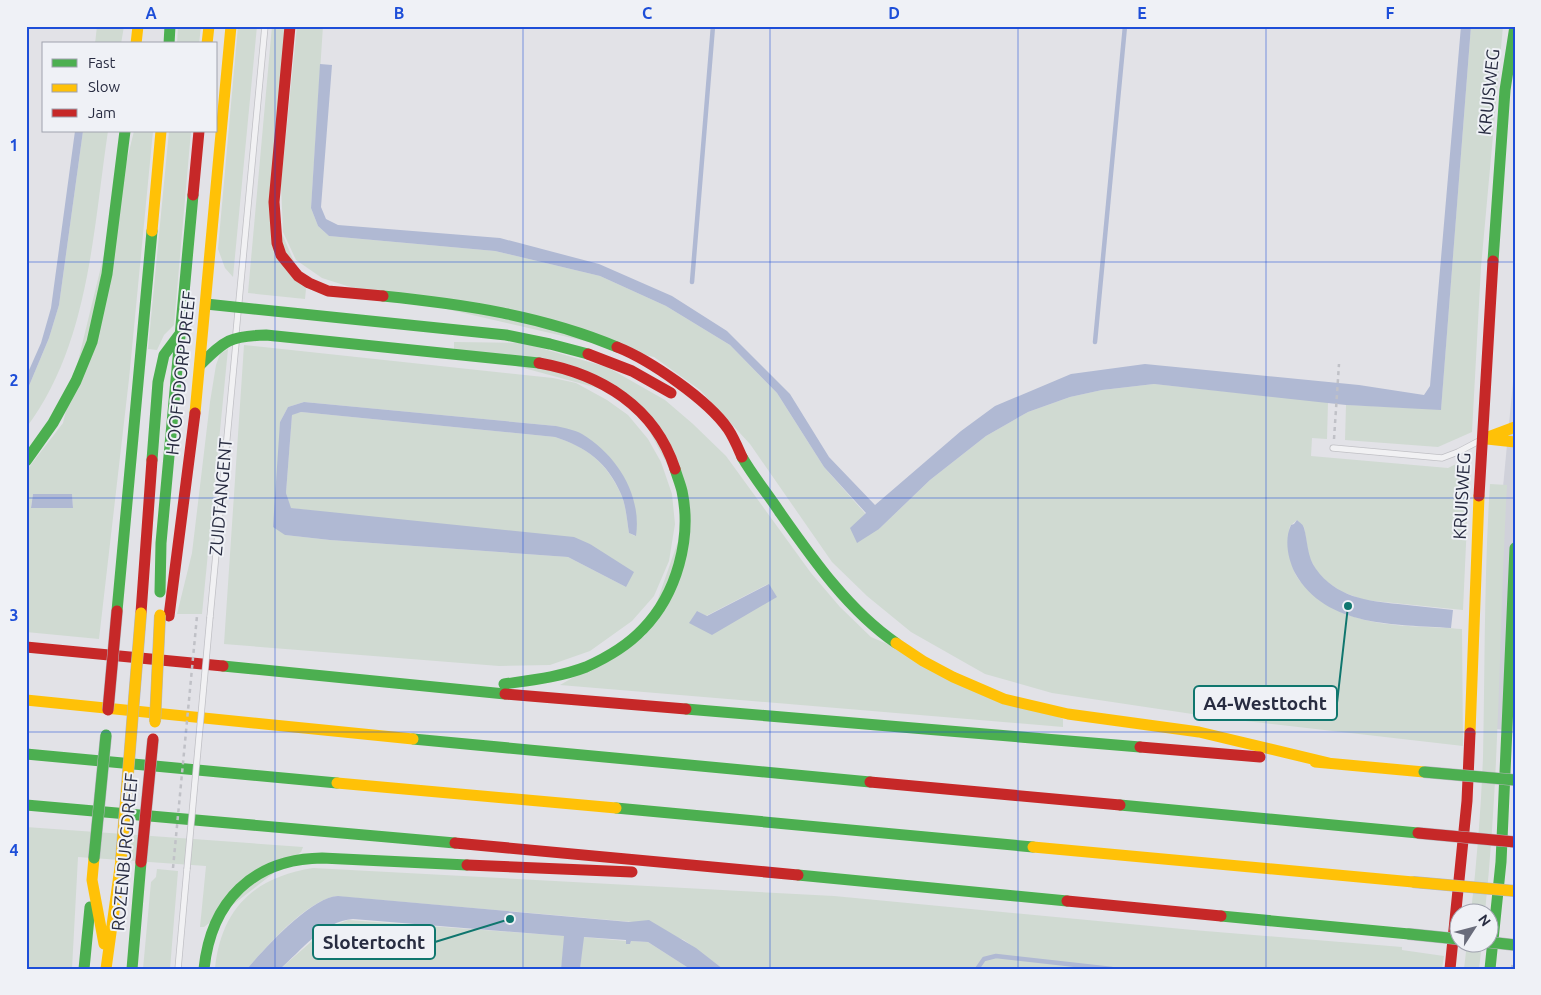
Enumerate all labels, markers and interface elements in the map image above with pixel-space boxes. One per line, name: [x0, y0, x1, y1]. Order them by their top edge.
text: A: [145, 4, 157, 22]
text: B: [394, 4, 404, 22]
text: C: [642, 4, 652, 22]
text: D: [888, 4, 900, 22]
text: E: [1137, 4, 1147, 22]
text: F: [1386, 4, 1395, 22]
legend: [42, 42, 218, 132]
street label: KRUISWEG: [1474, 48, 1502, 136]
text: Fast: [88, 54, 116, 71]
text: Slow: [88, 78, 121, 95]
text: Jam: [88, 104, 116, 121]
text: 1: [9, 136, 19, 154]
street label: HOOFDDORPDREEF: [161, 290, 199, 456]
text: 2: [9, 371, 19, 389]
street label: ZUIDTANGENT: [205, 437, 235, 557]
street label: KRUISWEG: [1449, 452, 1473, 540]
text: 3: [9, 606, 19, 624]
callout: A4-Westtocht: [1194, 686, 1337, 720]
text: A4-Westtocht: [1203, 692, 1327, 714]
street label: ROZENBURGDREEF: [107, 772, 141, 932]
text: 4: [9, 841, 19, 859]
north arrow: [1448, 902, 1498, 952]
text: N: [1475, 911, 1494, 929]
callout: Slotertocht: [313, 925, 435, 959]
text: Slotertocht: [323, 931, 425, 953]

